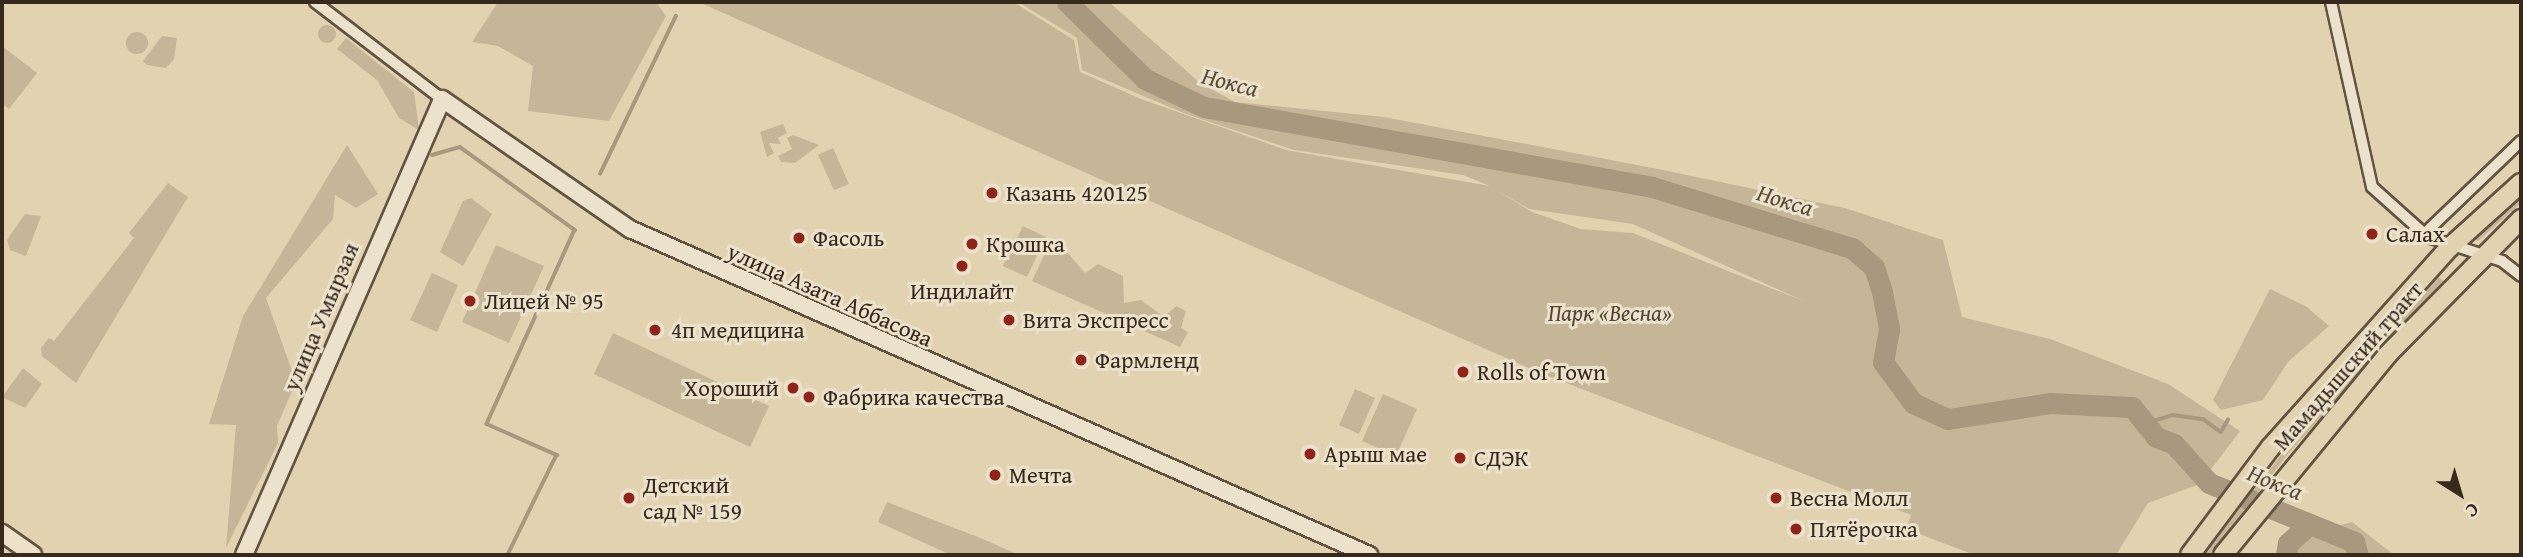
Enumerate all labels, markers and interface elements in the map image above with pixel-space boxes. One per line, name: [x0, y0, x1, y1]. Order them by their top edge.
water label: Нокса: [1199, 61, 1261, 103]
water label: Нокса: [1753, 178, 1817, 222]
place label: Казань 420125: [1006, 179, 1148, 207]
marker: Казань 420125: [984, 185, 1000, 201]
place label: Салах: [2386, 220, 2445, 248]
place label: Фасоль: [813, 224, 884, 252]
marker: Салах: [2364, 226, 2380, 242]
marker: Фасоль: [791, 230, 807, 246]
place label: Крошка: [986, 230, 1065, 258]
marker: Крошка: [964, 236, 980, 252]
street label: улица Азата Аббасова: [723, 237, 937, 353]
street label: улица Умырзая: [277, 239, 365, 395]
marker: Индилайт: [954, 258, 970, 274]
street label: Мамадышский тракт: [2267, 276, 2429, 456]
place label: Индилайт: [910, 277, 1014, 305]
place label: Лицей № 95: [484, 287, 604, 315]
marker: Лицей № 95: [462, 293, 478, 309]
park label: Парк «Весна»: [1548, 299, 1672, 327]
place label: Вита Экспресс: [1023, 306, 1169, 334]
marker: Вита Экспресс: [1001, 312, 1017, 328]
place label: 4п медицина: [671, 316, 805, 344]
marker: 4п медицина: [645, 320, 665, 340]
place label: Фармленд: [1095, 346, 1199, 374]
marker: Фармленд: [1073, 352, 1089, 368]
place label: Rolls of Town: [1477, 358, 1606, 386]
marker: Rolls of Town: [1455, 364, 1471, 380]
place label: Хороший: [684, 374, 779, 402]
marker: Хороший: [785, 380, 801, 396]
place label: Фабрика качества: [823, 383, 1004, 411]
marker: Фабрика качества: [801, 389, 817, 405]
place label: Арыш мае: [1324, 440, 1427, 468]
place label: СДЭК: [1474, 444, 1528, 472]
marker: Арыш мае: [1302, 446, 1318, 462]
marker: СДЭК: [1452, 450, 1468, 466]
water label: Нокса: [2243, 458, 2307, 506]
north arrow: [2425, 459, 2495, 529]
place label: Мечта: [1009, 461, 1072, 489]
marker: Мечта: [987, 467, 1003, 483]
place label: Детский сад № 159: [643, 471, 742, 525]
place label: Весна Молл: [1790, 484, 1908, 512]
marker: Детский сад № 159: [621, 490, 637, 506]
marker: Весна Молл: [1768, 490, 1784, 506]
text: С: [2460, 496, 2485, 525]
place label: Пятёрочка: [1810, 515, 1918, 543]
marker: Пятёрочка: [1788, 521, 1804, 537]

